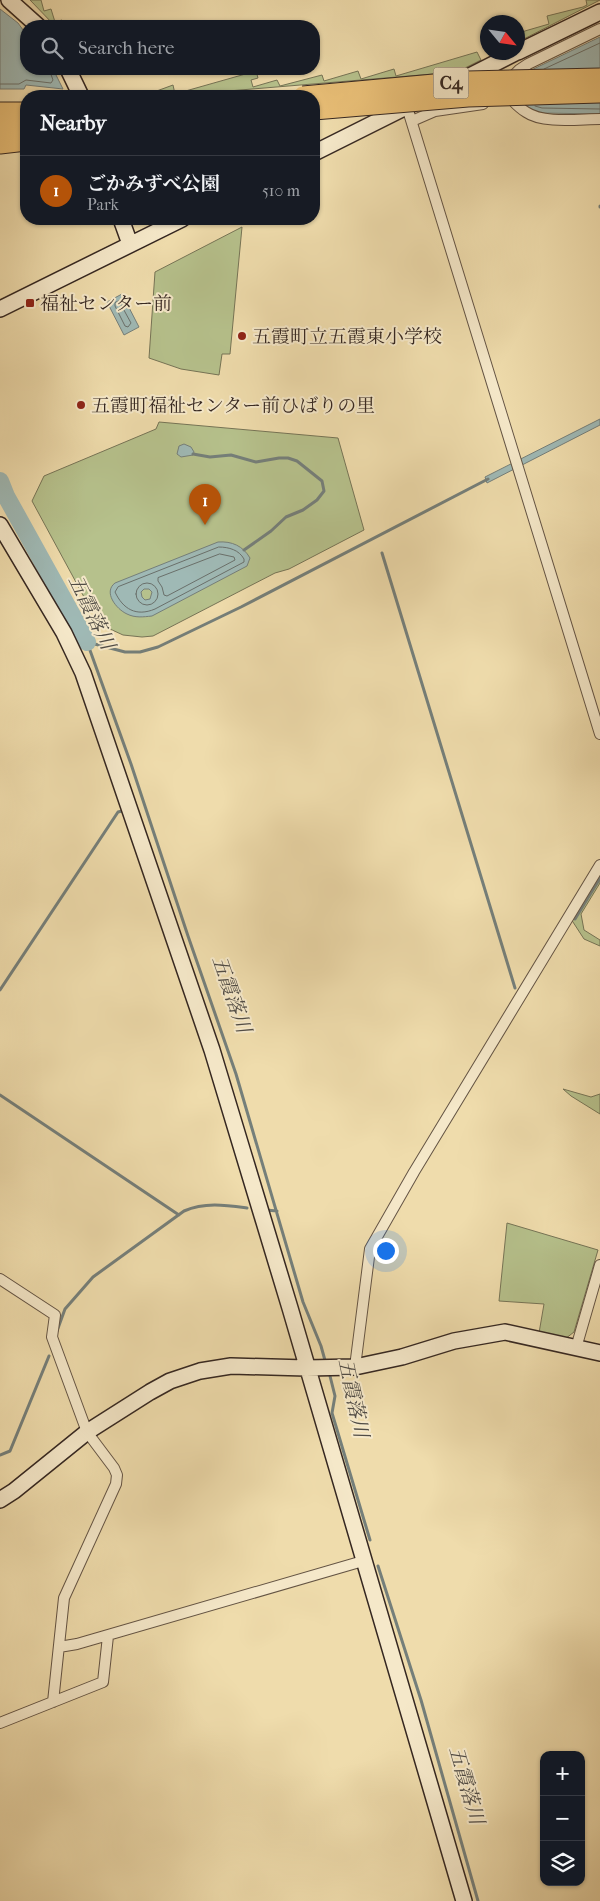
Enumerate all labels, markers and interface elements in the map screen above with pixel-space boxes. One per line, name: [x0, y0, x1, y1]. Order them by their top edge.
north arrow: [480, 15, 525, 60]
search box: [20, 20, 320, 75]
icon: search: [38, 34, 66, 62]
text: Search here: [78, 37, 174, 59]
road number: C4: [434, 68, 468, 99]
text: Nearby: [40, 111, 106, 135]
text: ごかみずべ公園: [87, 173, 220, 195]
text: 1: [53, 181, 59, 200]
text: 510 m: [262, 181, 300, 200]
text: Park: [87, 195, 119, 214]
place label: 福祉センター前: [40, 293, 172, 315]
marker: 福祉センター前: [24, 297, 36, 309]
place label: 五霞町立五霞東小学校: [252, 326, 442, 348]
marker: 五霞町立五霞東小学校: [236, 330, 248, 342]
place label: 五霞町福祉センター前ひばりの里: [91, 395, 375, 417]
marker: 五霞町福祉センター前ひばりの里: [75, 399, 87, 411]
pin: 1: [189, 484, 221, 525]
water label: 五霞落川: [64, 571, 120, 655]
water label: 五霞落川: [208, 953, 256, 1038]
your location: [373, 1238, 399, 1264]
water label: 五霞落川: [334, 1357, 373, 1442]
water label: 五霞落川: [444, 1744, 489, 1829]
map controls: [540, 1751, 585, 1886]
button: +: [540, 1751, 585, 1796]
button: −: [540, 1796, 585, 1841]
button: layers: [540, 1841, 585, 1886]

